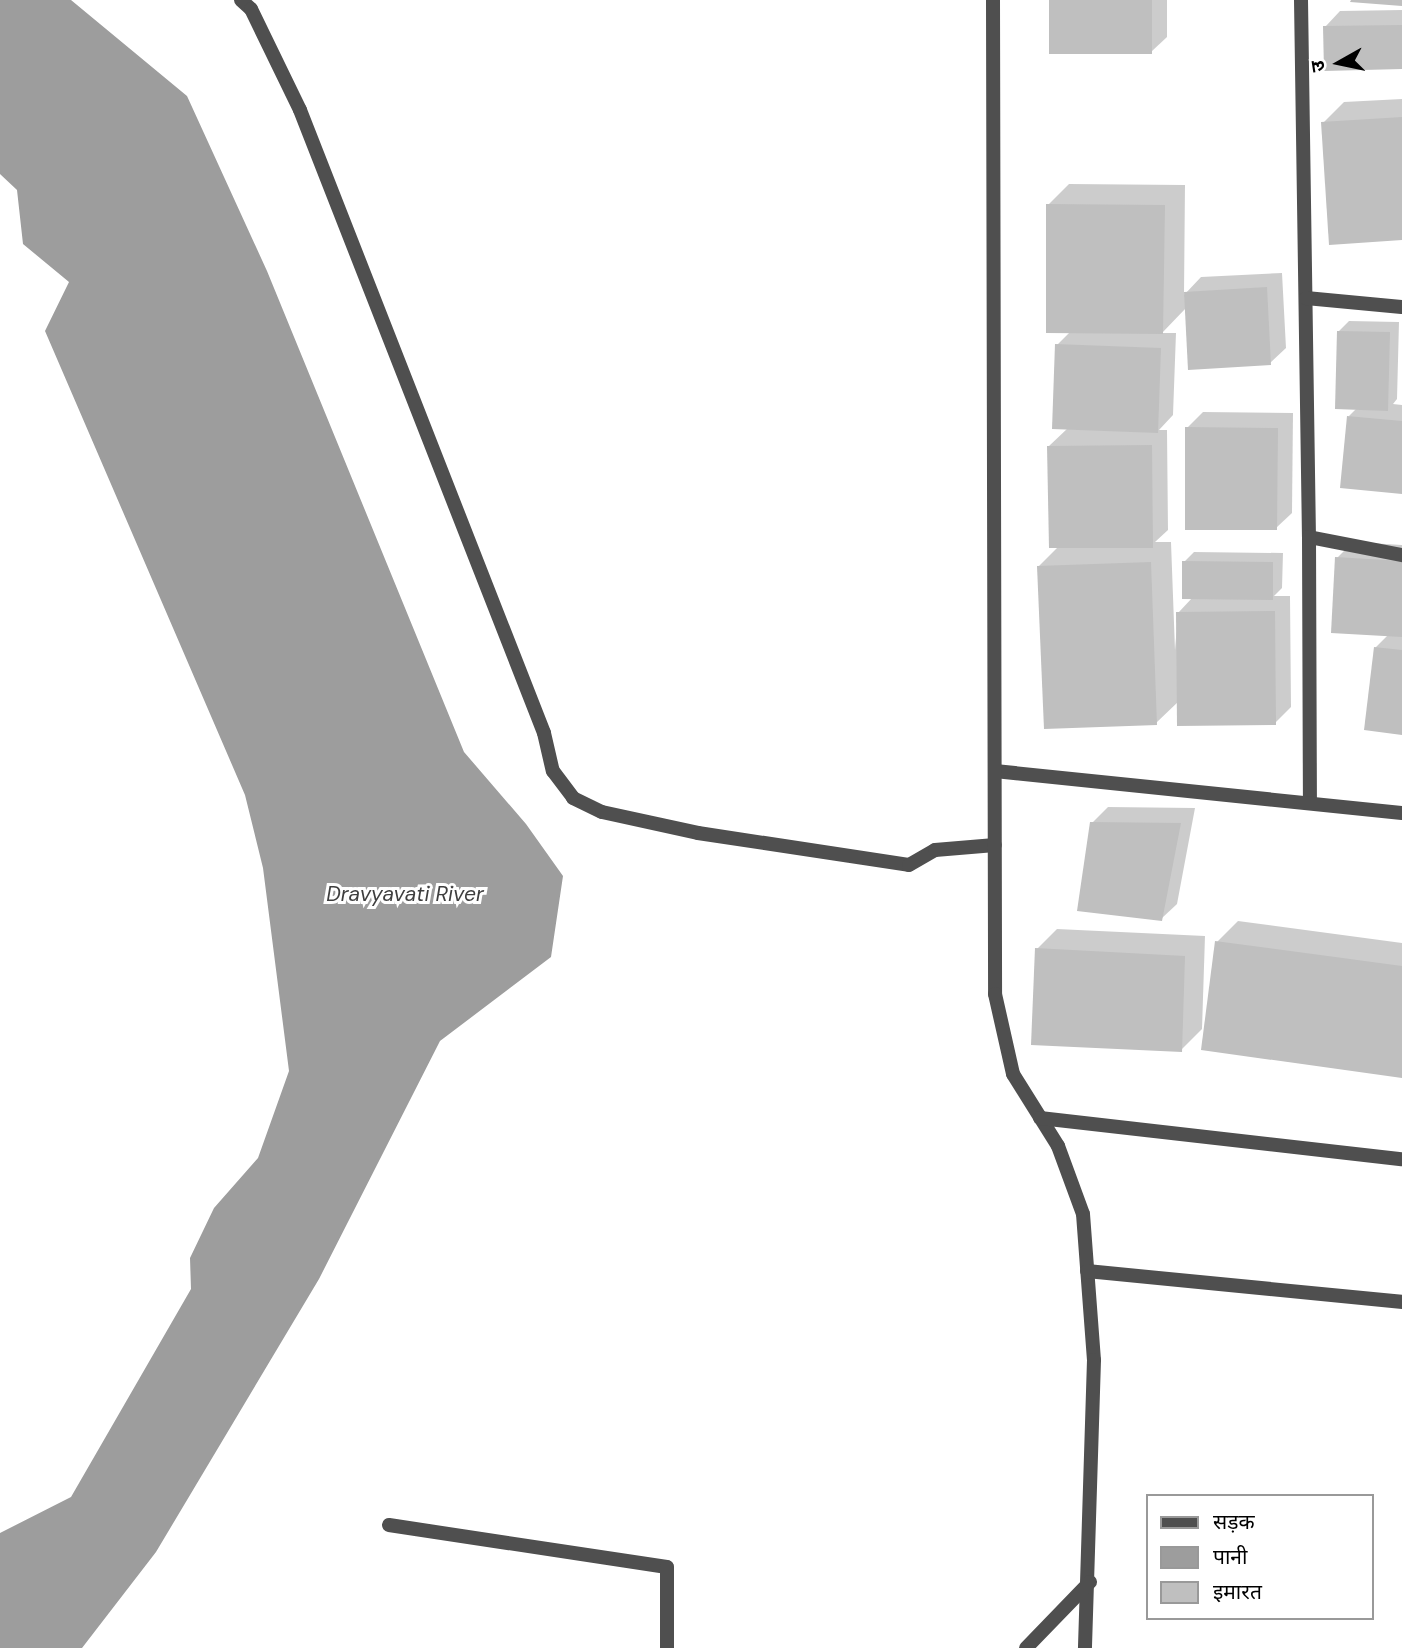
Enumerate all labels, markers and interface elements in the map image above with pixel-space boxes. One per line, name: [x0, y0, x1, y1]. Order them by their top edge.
north arrow: [1304, 28, 1374, 98]
text: उ: [1305, 59, 1331, 74]
water label: Dravyavati River: [326, 881, 484, 907]
legend: [1146, 1494, 1374, 1620]
text: सड़क: [1213, 1508, 1255, 1536]
text: पानी: [1213, 1543, 1247, 1571]
text: इमारत: [1213, 1578, 1262, 1606]

